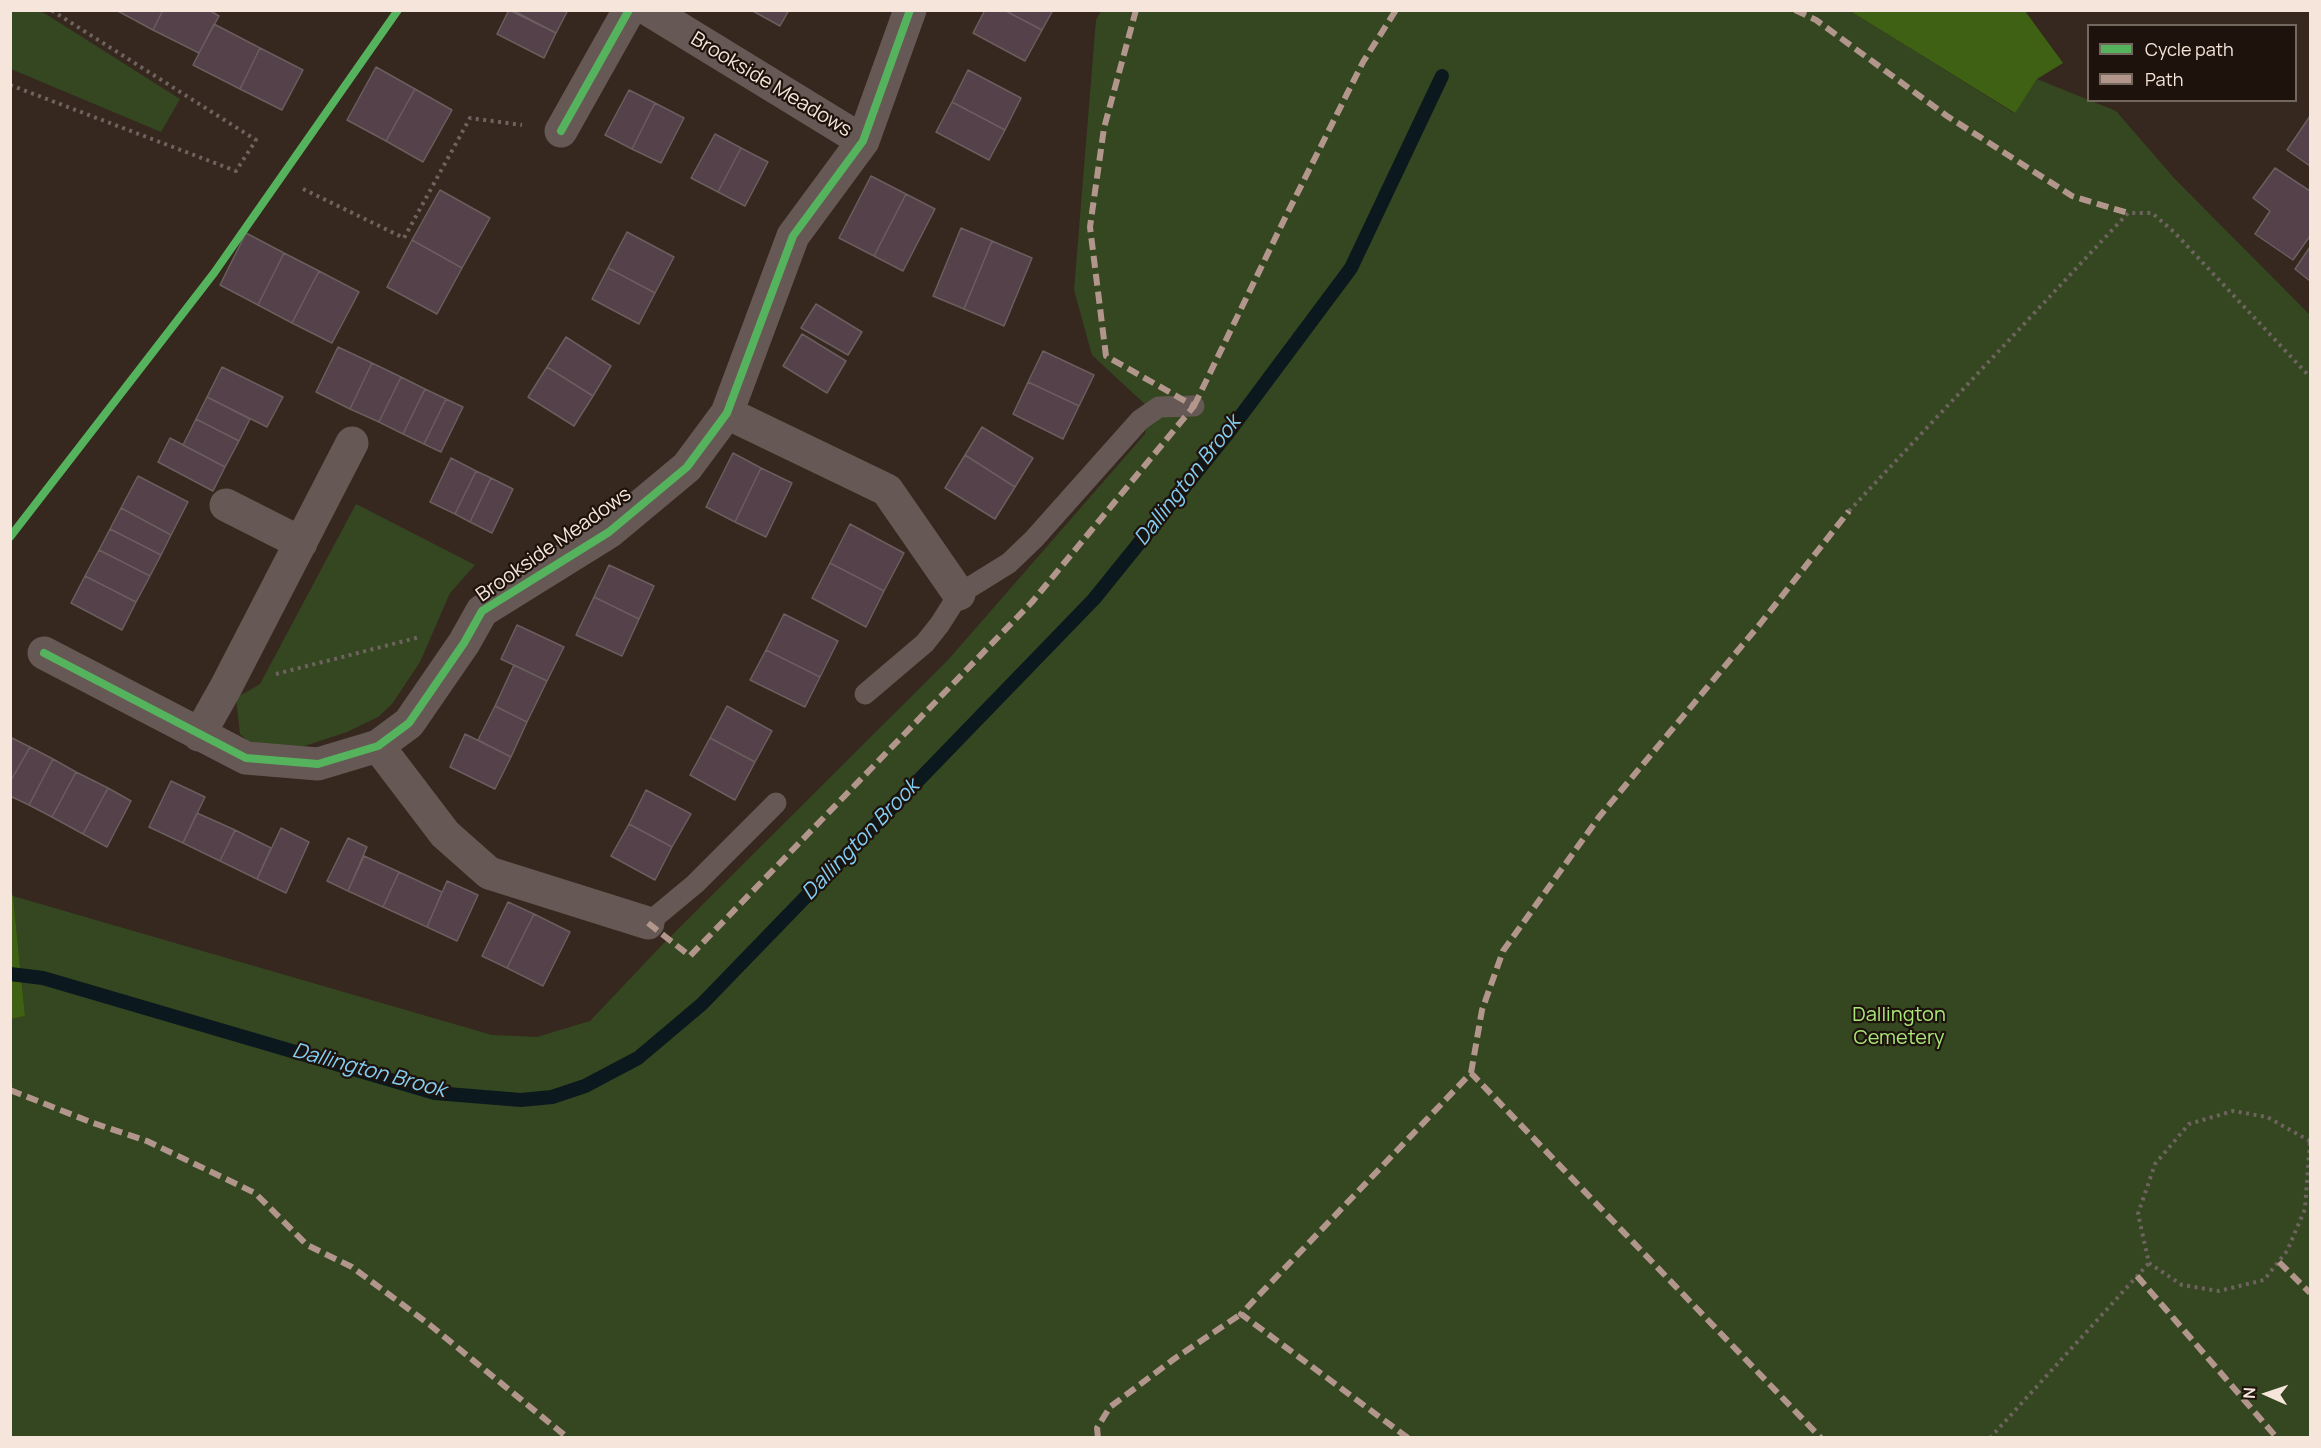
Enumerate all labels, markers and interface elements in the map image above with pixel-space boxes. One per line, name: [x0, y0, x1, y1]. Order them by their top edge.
legend: [2087, 24, 2297, 102]
street label: Brookside Meadows: [686, 27, 856, 143]
text: Cycle path: [2145, 37, 2234, 61]
text: Path: [2145, 67, 2183, 91]
water label: Dallington Brook: [1129, 411, 1247, 551]
street label: Brookside Meadows: [472, 483, 636, 607]
water label: Dallington Brook: [797, 774, 925, 906]
park label: Dallington Cemetery: [1852, 1003, 1946, 1050]
water label: Dallington Brook: [289, 1038, 449, 1104]
north arrow: [2237, 1364, 2297, 1424]
text: N: [2238, 1387, 2260, 1399]

